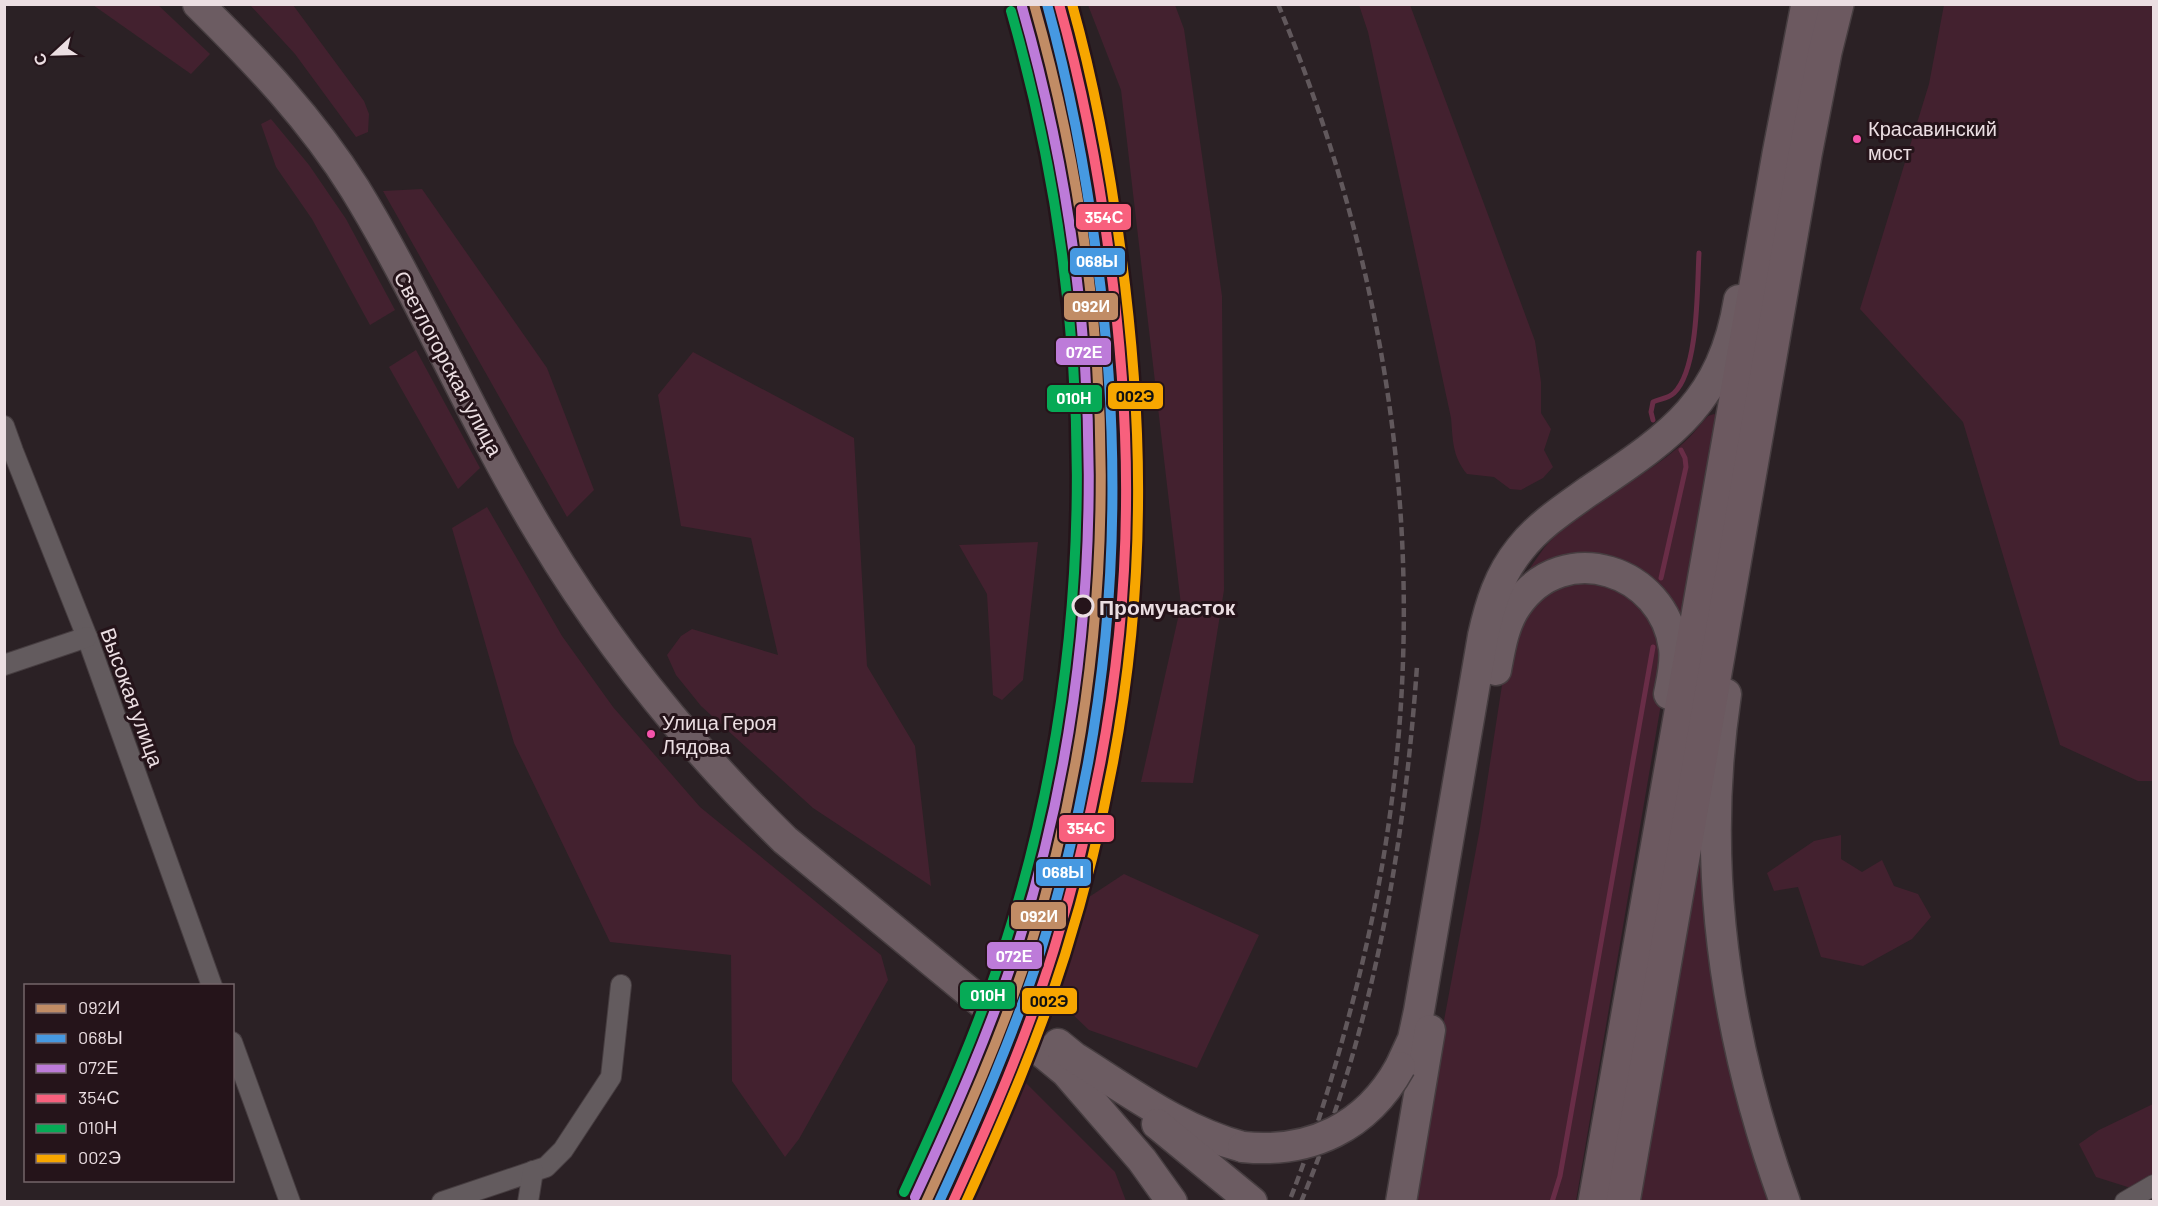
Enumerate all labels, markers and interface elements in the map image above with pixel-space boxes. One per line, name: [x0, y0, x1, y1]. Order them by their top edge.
north arrow: [24, 24, 84, 84]
text: С: [28, 50, 51, 69]
place label: Красавинский мост: [1868, 116, 1997, 164]
marker: Красавинский мост: [1851, 133, 1863, 145]
line badge: 354С: [1075, 203, 1132, 231]
text: 354С: [1085, 207, 1124, 226]
line badge: 068Ы: [1069, 247, 1126, 276]
text: 068Ы: [1076, 251, 1118, 270]
street label: Светлогорская улица: [390, 266, 509, 460]
line badge: 092И: [1063, 292, 1119, 321]
text: 092И: [1072, 296, 1110, 315]
line badge: 072Е: [1055, 337, 1112, 366]
text: 072Е: [1066, 342, 1103, 361]
line badge: 002Э: [1107, 382, 1164, 410]
line badge: 010Н: [1046, 384, 1103, 413]
text: 002Э: [1116, 386, 1154, 405]
text: 010Н: [1056, 388, 1092, 407]
place label: Промучасток: [1099, 594, 1236, 619]
marker: Промучасток: [1072, 595, 1094, 617]
street label: Высокая улица: [96, 624, 170, 770]
place label: Улица Героя Лядова: [662, 710, 776, 758]
marker: Улица Героя Лядова: [645, 728, 657, 740]
line badge: 354С: [1058, 814, 1115, 843]
text: 354С: [1067, 818, 1106, 837]
line badge: 068Ы: [1035, 858, 1092, 887]
text: 068Ы: [1042, 862, 1084, 881]
line badge: 092И: [1010, 901, 1067, 930]
text: 092И: [1020, 906, 1058, 925]
line badge: 072Е: [986, 941, 1043, 970]
text: 072Е: [996, 946, 1033, 965]
line badge: 010Н: [959, 981, 1016, 1010]
legend: [24, 984, 234, 1182]
text: 010Н: [970, 985, 1006, 1004]
line badge: 002Э: [1021, 987, 1078, 1015]
text: 002Э: [1030, 991, 1068, 1010]
text: 092И: [78, 996, 120, 1018]
text: 068Ы: [78, 1026, 123, 1048]
text: 072Е: [78, 1056, 118, 1078]
text: 354С: [78, 1086, 119, 1108]
text: 010Н: [78, 1116, 117, 1138]
text: 002Э: [78, 1146, 121, 1168]

